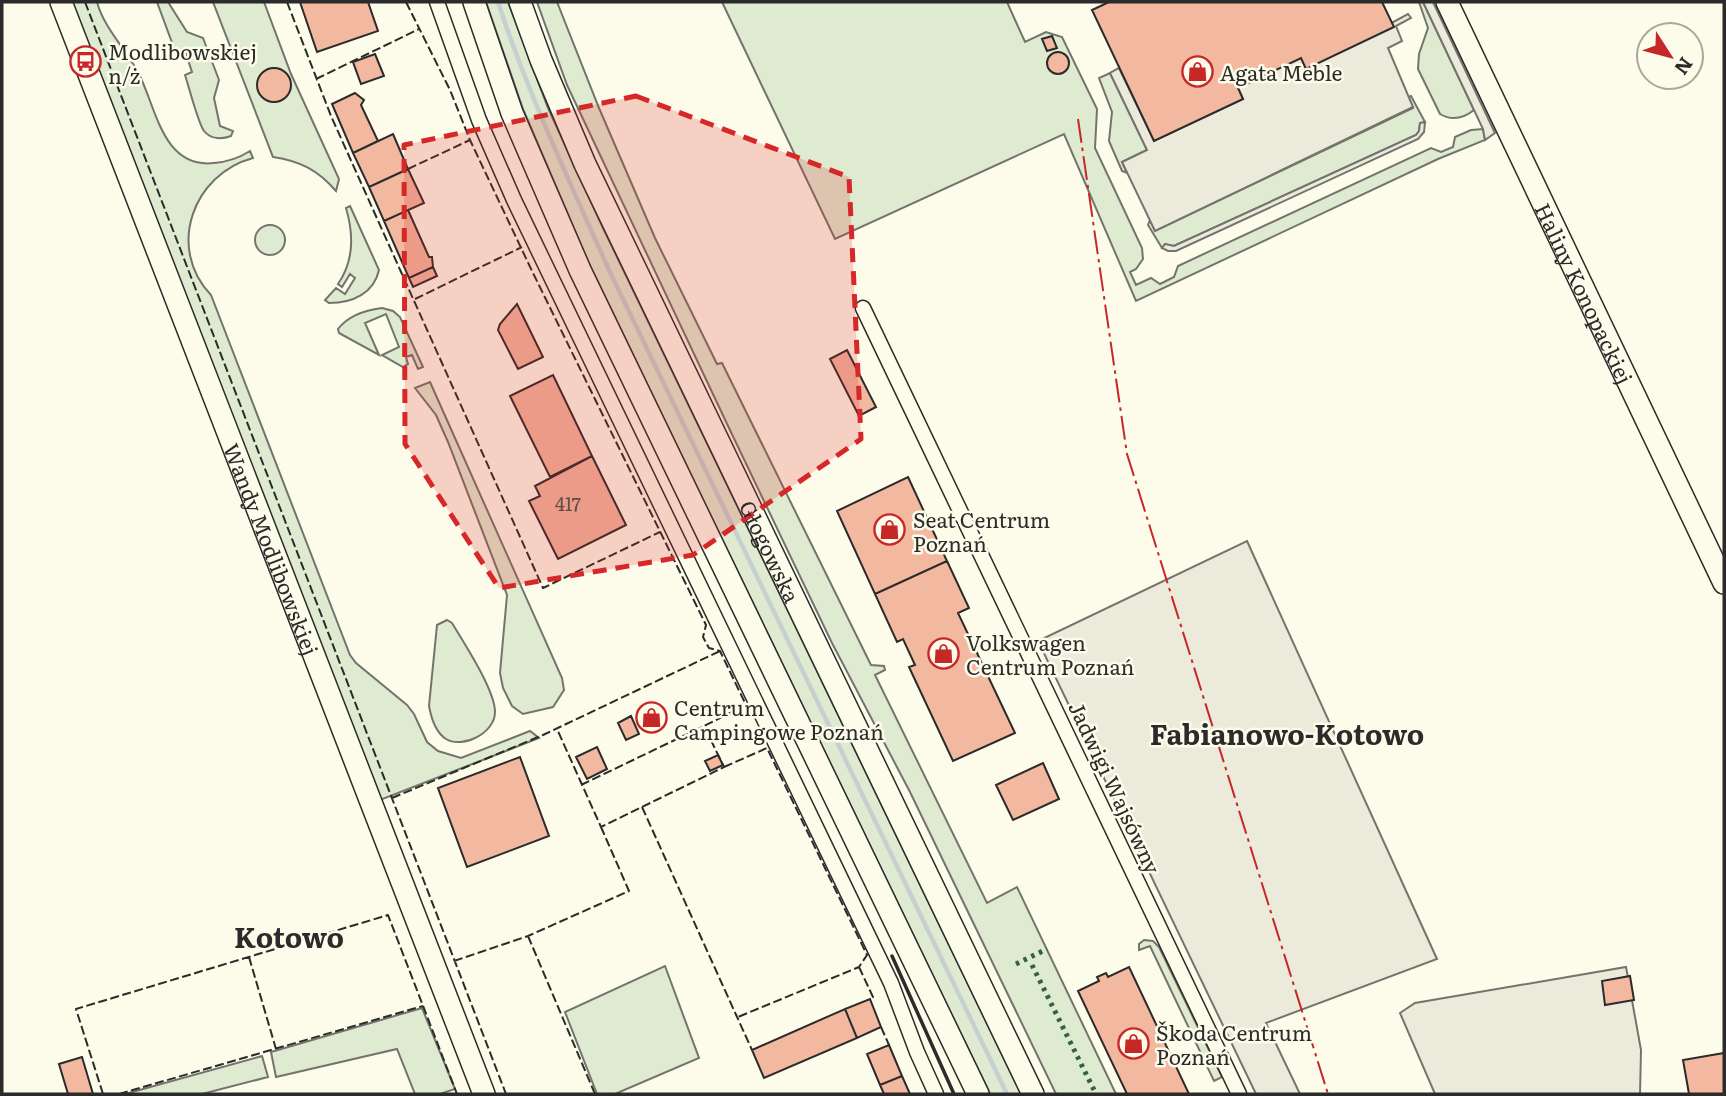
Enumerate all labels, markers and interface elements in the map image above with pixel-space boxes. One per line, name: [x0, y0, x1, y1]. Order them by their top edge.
north arrow: [1635, 21, 1705, 91]
place label: Modlibowskiej n/ż: [108, 35, 257, 90]
bus stop icon: Modlibowskiej n/ż: [68, 45, 102, 79]
text: N: [1669, 52, 1701, 81]
shop icon: Agata Meble: [1180, 54, 1214, 88]
place label: Agata Meble: [1220, 56, 1343, 87]
street label: Haliny Konopackiej: [1529, 197, 1642, 388]
street label: Wandy Modlibowskiej: [218, 438, 328, 659]
house number: 417: [555, 490, 581, 517]
street label: Głogowska: [734, 495, 809, 608]
place label: Seat Centrum Poznań: [913, 503, 1050, 558]
shop icon: Seat Centrum Poznań: [873, 513, 907, 547]
place label: Volkswagen Centrum Poznań: [966, 626, 1135, 681]
shop icon: Volkswagen Centrum Poznań: [926, 636, 960, 670]
place label: Centrum Campingowe Poznań: [674, 691, 884, 746]
street label: Jadwigi Wajsówny: [1062, 696, 1170, 879]
shop icon: Centrum Campingowe Poznań: [634, 701, 668, 735]
district label: Fabianowo-Kotowo: [1150, 712, 1424, 754]
district label: Kotowo: [234, 915, 344, 957]
place label: Škoda Centrum Poznań: [1156, 1016, 1312, 1071]
shop icon: Škoda Centrum Poznań: [1116, 1026, 1150, 1060]

